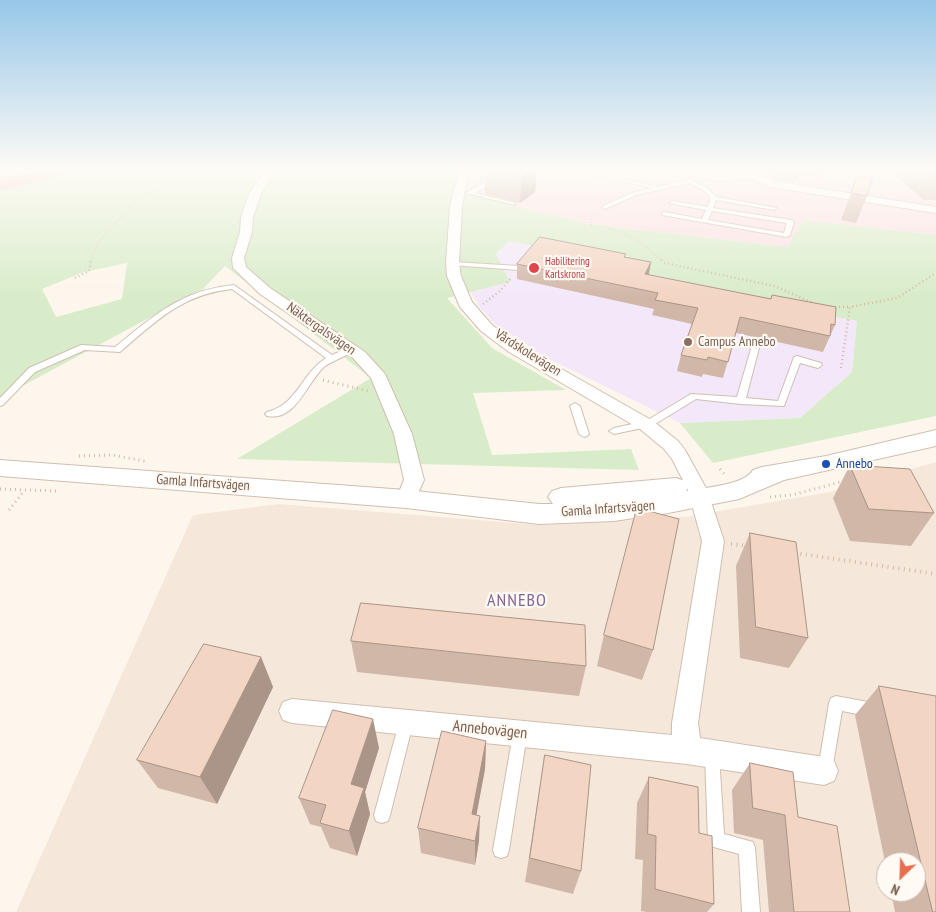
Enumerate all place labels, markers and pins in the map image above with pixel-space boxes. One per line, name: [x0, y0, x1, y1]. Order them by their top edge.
place label: Habilitering Karlskrona: [545, 255, 590, 281]
marker: Habilitering Karlskrona: [527, 261, 541, 275]
place label: Campus Annebo: [698, 334, 776, 350]
marker: Campus Annebo: [682, 336, 694, 348]
place label: Annebo: [836, 456, 873, 472]
marker: Annebo: [820, 458, 832, 470]

